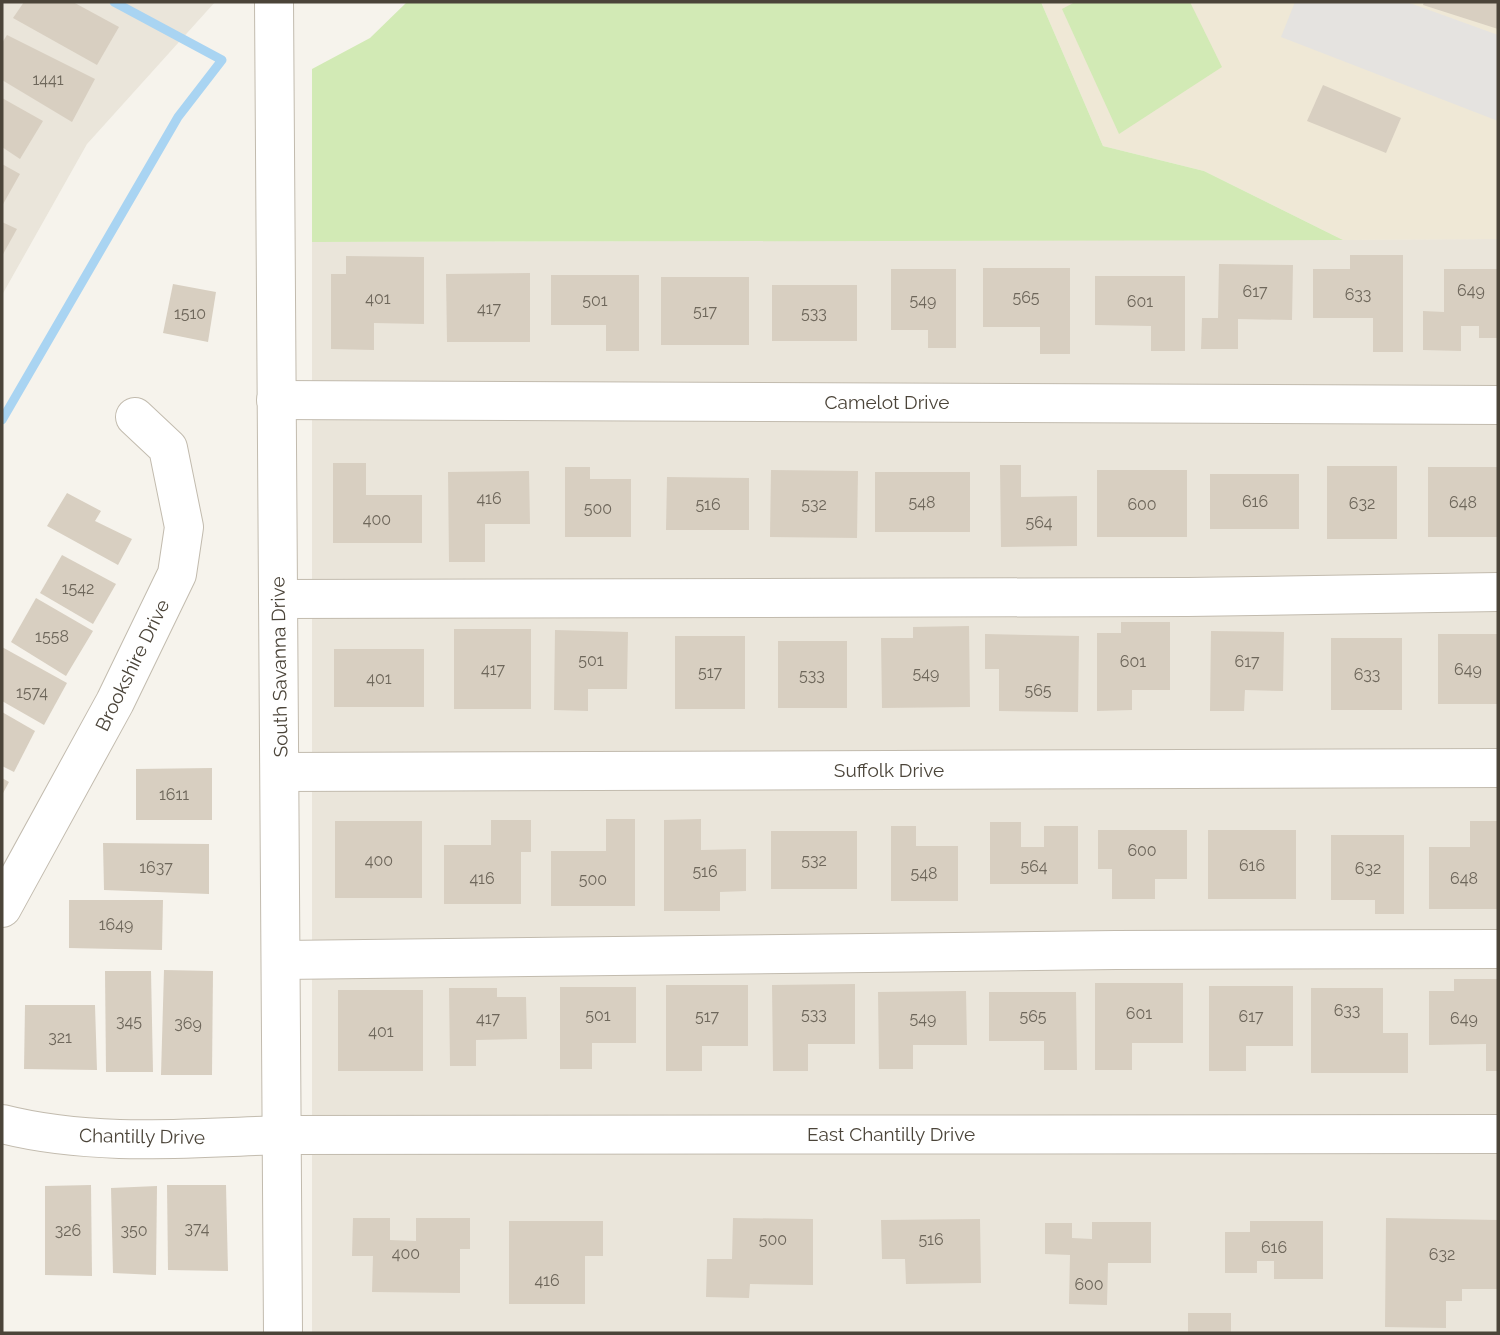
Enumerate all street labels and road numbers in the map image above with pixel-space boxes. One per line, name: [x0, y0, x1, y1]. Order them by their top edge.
street label: Camelot Drive: [825, 391, 949, 413]
street label: South Savanna Drive: [266, 576, 292, 758]
street label: Brookshire Drive: [91, 596, 173, 734]
street label: Suffolk Drive: [834, 759, 944, 781]
street label: East Chantilly Drive: [807, 1123, 975, 1145]
street label: Chantilly Drive: [79, 1124, 205, 1148]

